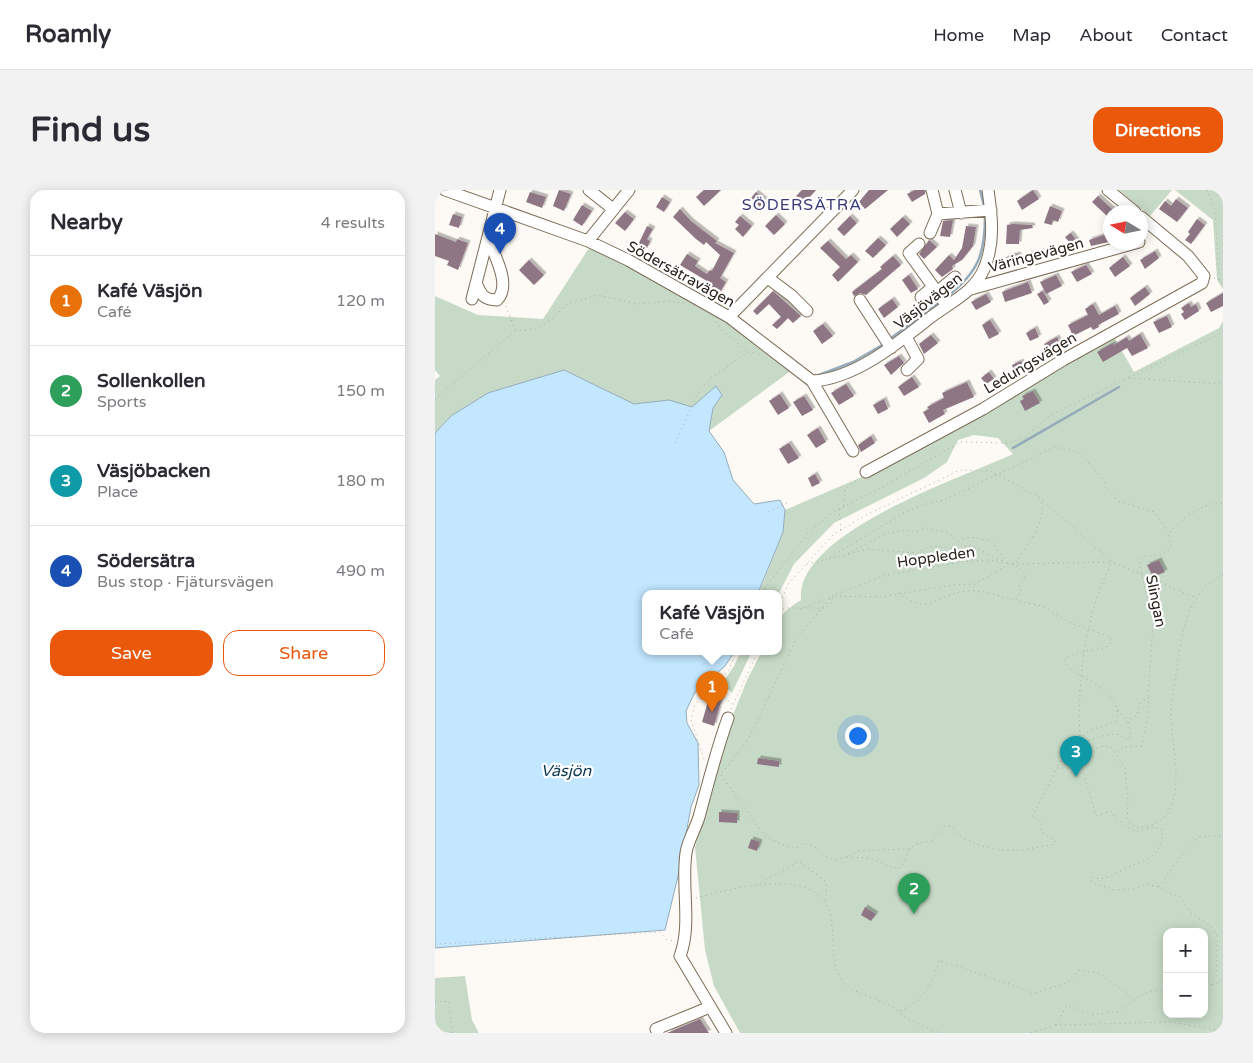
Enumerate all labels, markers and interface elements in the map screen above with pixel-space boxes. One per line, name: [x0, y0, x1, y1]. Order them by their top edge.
text: Roamly: [25, 20, 111, 49]
text: Home: [933, 24, 984, 46]
text: Map: [1012, 24, 1051, 46]
text: About: [1079, 24, 1133, 46]
text: Contact: [1161, 24, 1228, 46]
button: Directions: [1093, 107, 1223, 153]
text: Find us: [30, 109, 150, 151]
district label: SÖDERSÄTRA: [742, 195, 862, 215]
north arrow: [1103, 205, 1148, 250]
text: Nearby: [50, 210, 123, 235]
text: 4 results: [321, 213, 385, 233]
pin: 4: [484, 213, 516, 254]
street label: Väringevägen: [986, 234, 1086, 276]
street label: Södersätravägen: [624, 237, 738, 311]
street label: Väsjövägen: [890, 269, 966, 333]
text: Kafé Väsjön: [97, 280, 202, 302]
text: 1: [61, 291, 71, 311]
text: 120 m: [336, 291, 385, 311]
text: Café: [97, 302, 132, 322]
street label: Ledungsvägen: [980, 328, 1080, 398]
text: Sollenkollen: [97, 370, 206, 392]
text: 2: [61, 381, 71, 401]
text: 150 m: [336, 381, 385, 401]
text: Sports: [97, 392, 146, 412]
text: Väsjöbacken: [97, 460, 211, 482]
text: 3: [61, 471, 71, 491]
text: 180 m: [336, 471, 385, 491]
text: Place: [97, 482, 138, 502]
street label: Hoppleden: [896, 543, 976, 571]
text: Södersätra: [97, 550, 195, 572]
text: 4: [61, 561, 71, 581]
text: 490 m: [336, 561, 385, 581]
text: Bus stop · Fjätursvägen: [97, 572, 274, 592]
street label: Slingan: [1142, 573, 1170, 629]
popup: [642, 590, 782, 655]
text: Kafé Väsjön: [659, 602, 765, 624]
text: Café: [659, 624, 694, 644]
button: Save: [50, 630, 213, 676]
button: Share: [223, 630, 385, 676]
pin: 1: [696, 671, 728, 712]
your location: [845, 723, 871, 749]
pin: 3: [1060, 736, 1092, 777]
water label: Väsjön: [541, 761, 592, 781]
pin: 2: [898, 873, 930, 914]
map controls: [1163, 928, 1208, 1018]
button: +: [1163, 928, 1208, 973]
button: −: [1163, 973, 1208, 1018]

